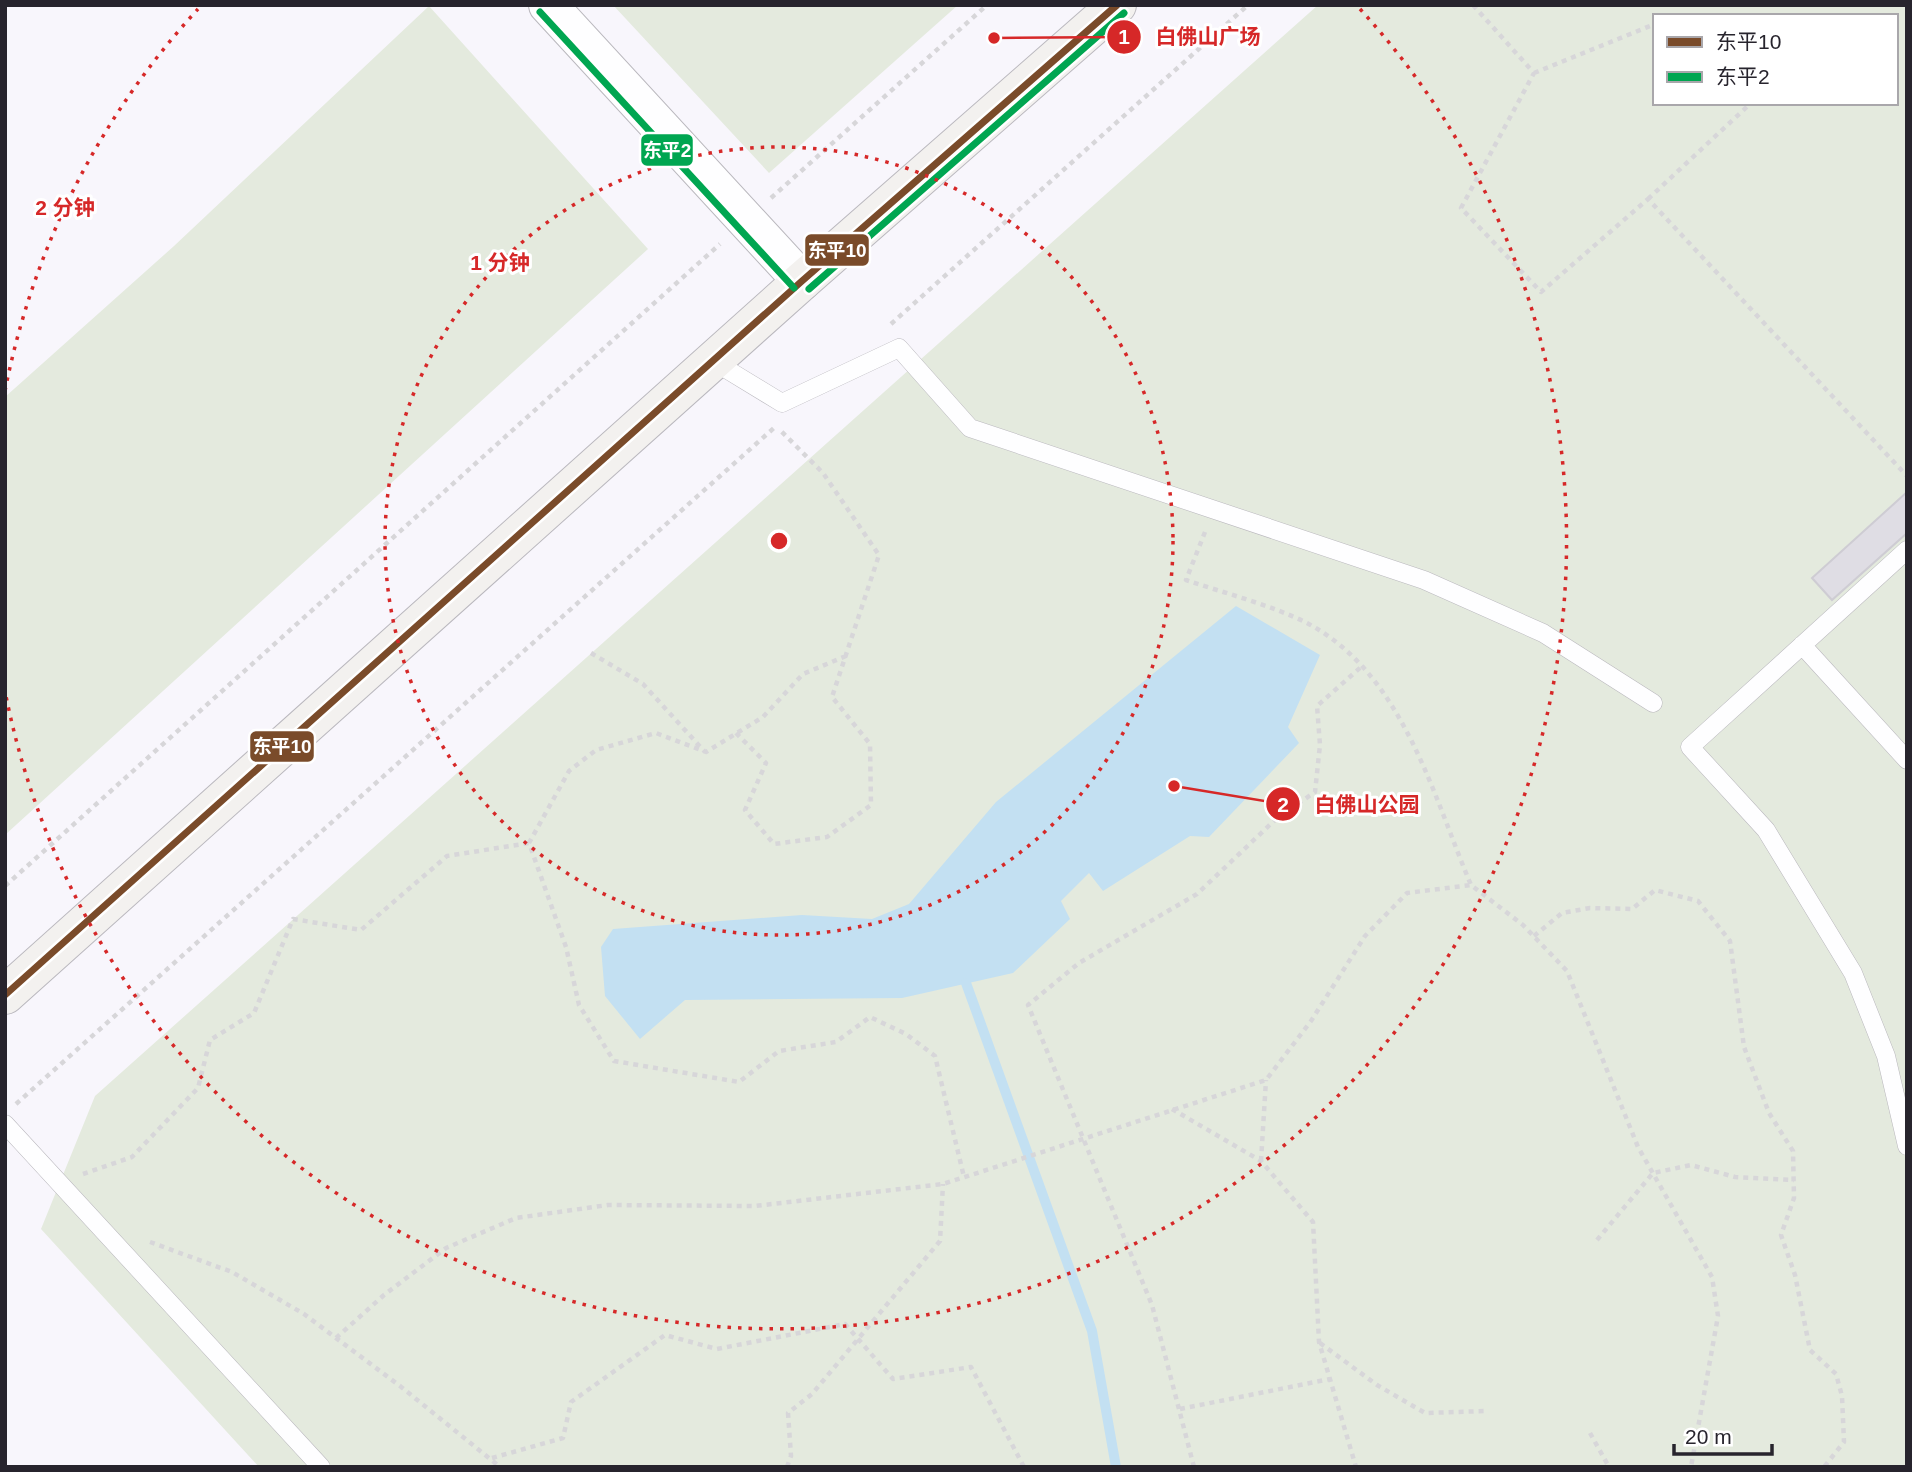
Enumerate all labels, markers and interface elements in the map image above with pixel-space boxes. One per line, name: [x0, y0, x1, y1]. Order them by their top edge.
legend: [1653, 14, 1898, 105]
callout: 白佛山广场: [1106, 16, 1274, 58]
text: 1: [1118, 25, 1130, 48]
text: 白佛山广场: [1156, 25, 1261, 48]
text: 东平10: [1716, 30, 1781, 53]
text: 东平2: [1716, 65, 1770, 88]
line badge: 东平2: [640, 133, 694, 167]
text: 东平2: [643, 140, 691, 161]
text: 2 分钟: [35, 196, 95, 219]
line badge: 东平10: [804, 233, 870, 267]
text: 东平10: [807, 240, 867, 261]
text: 1 分钟: [470, 251, 530, 274]
centre of rings: [767, 529, 791, 553]
line badge: 东平10: [249, 730, 315, 763]
text: 东平10: [252, 736, 312, 757]
callout: 白佛山公园: [1265, 783, 1433, 825]
text: 2: [1277, 793, 1289, 816]
text: 白佛山公园: [1315, 793, 1420, 816]
scale bar: [1674, 1412, 1772, 1456]
text: 20 m: [1685, 1425, 1732, 1448]

